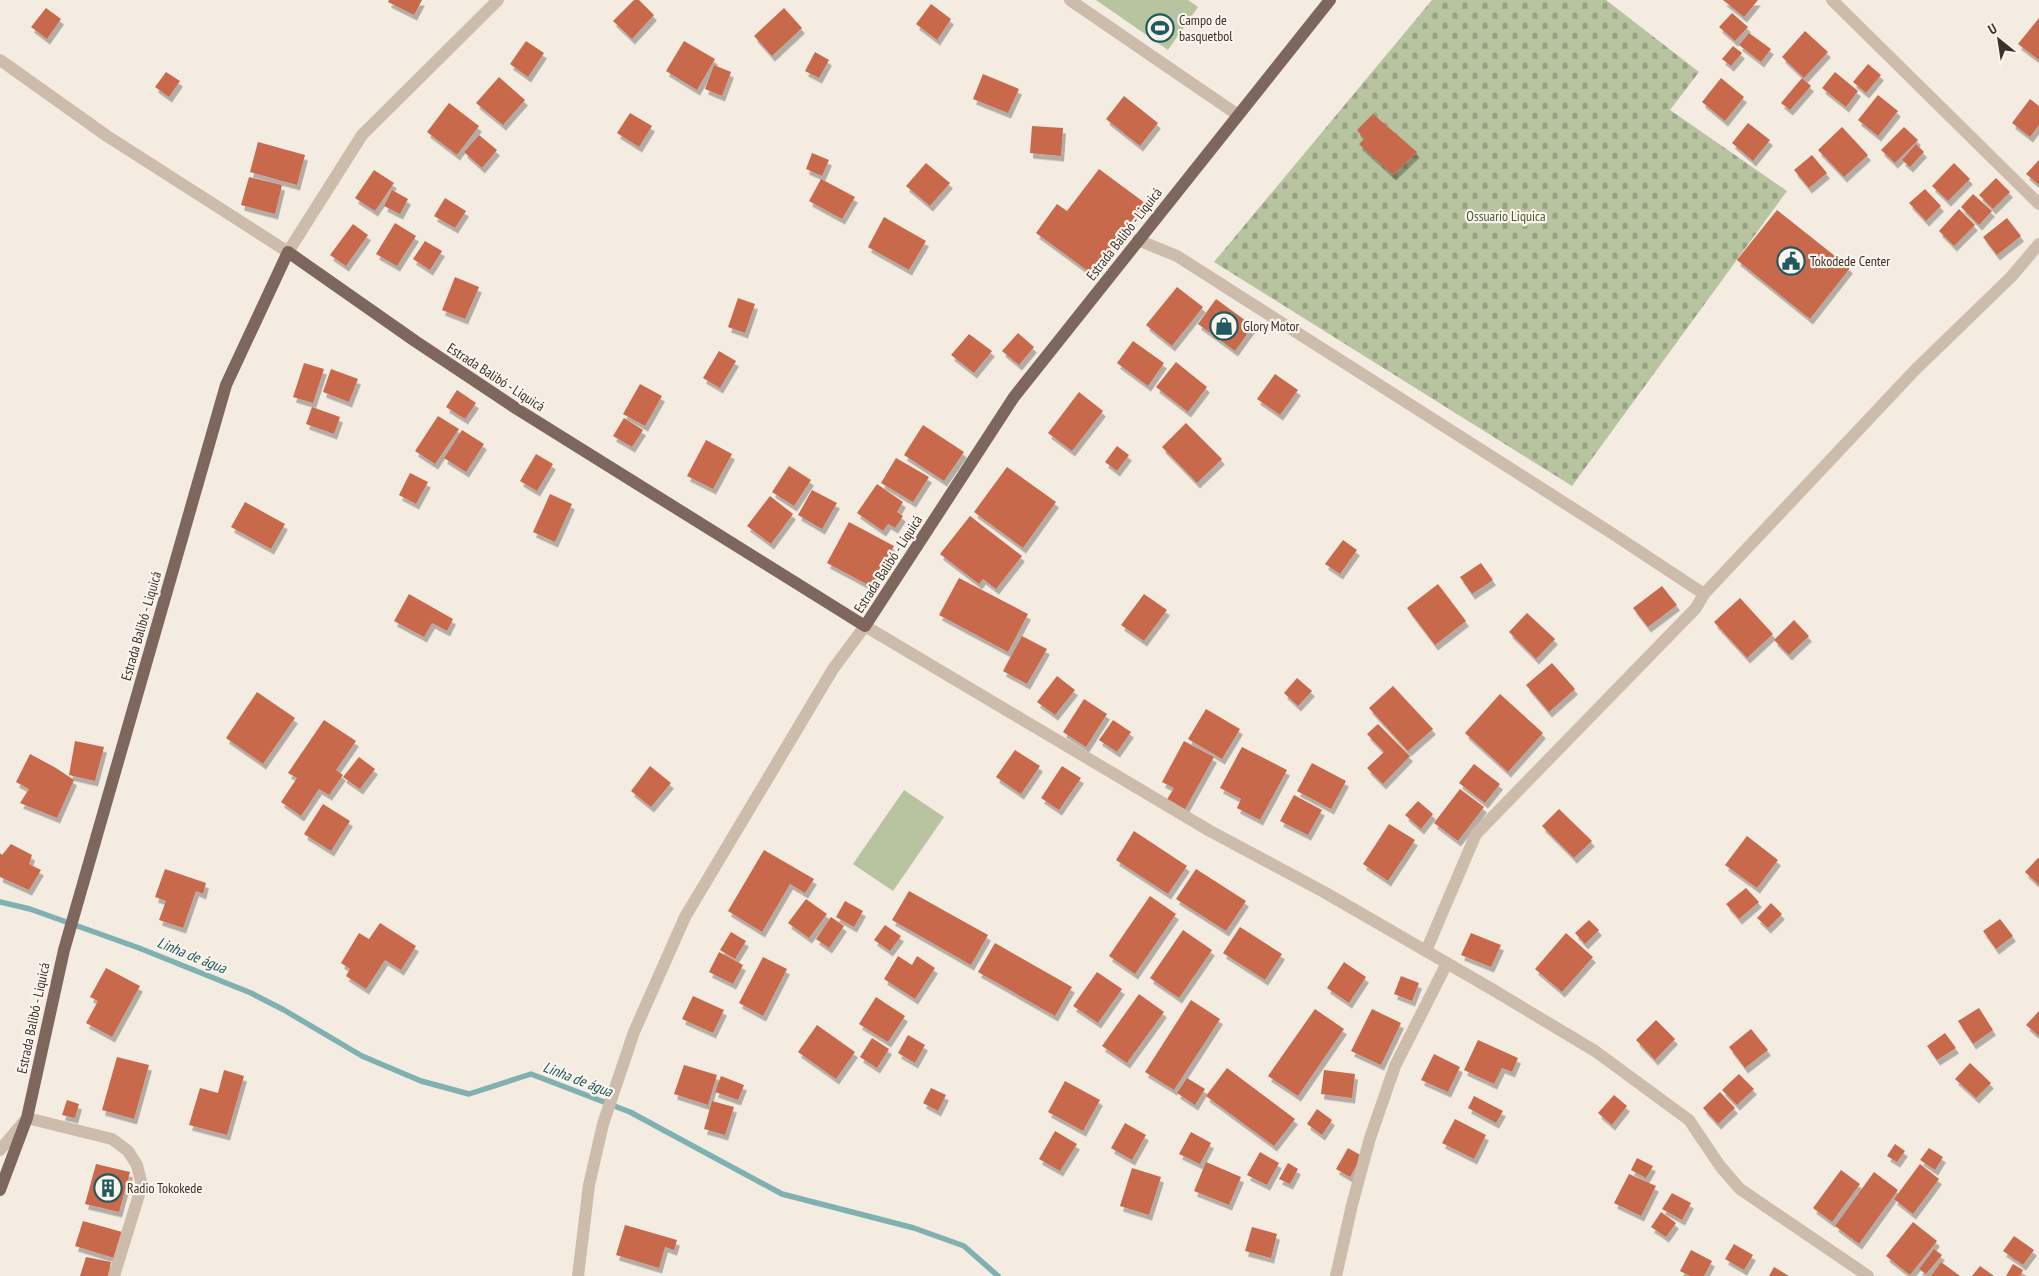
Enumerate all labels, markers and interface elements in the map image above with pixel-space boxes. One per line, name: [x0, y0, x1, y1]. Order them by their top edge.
place label: Campo de basquetbol: [1179, 11, 1233, 45]
sports icon: Campo de basquetbol: [1145, 13, 1175, 43]
north arrow: [1974, 15, 2024, 65]
text: U: [1985, 19, 2000, 38]
street label: Estrada Balibó - Liquicá: [1082, 184, 1166, 284]
park label: Ossuario Liquica: [1466, 207, 1546, 225]
public building icon: Tokodede Center: [1776, 246, 1806, 276]
place label: Tokodede Center: [1810, 252, 1890, 270]
shop icon: Glory Motor: [1209, 311, 1239, 341]
place label: Glory Motor: [1243, 317, 1300, 335]
street label: Estrada Balibó - Liquicá: [444, 339, 548, 415]
street label: Estrada Balibó - Liquicá: [850, 512, 926, 616]
street label: Estrada Balibó - Liquicá: [117, 569, 165, 683]
water label: Linha de água: [155, 933, 230, 978]
street label: Estrada Balibó - Liquicá: [12, 961, 54, 1075]
water label: Linha de água: [541, 1057, 616, 1101]
building icon: Radio Tokokede: [93, 1173, 123, 1203]
place label: Radio Tokokede: [127, 1179, 202, 1197]

